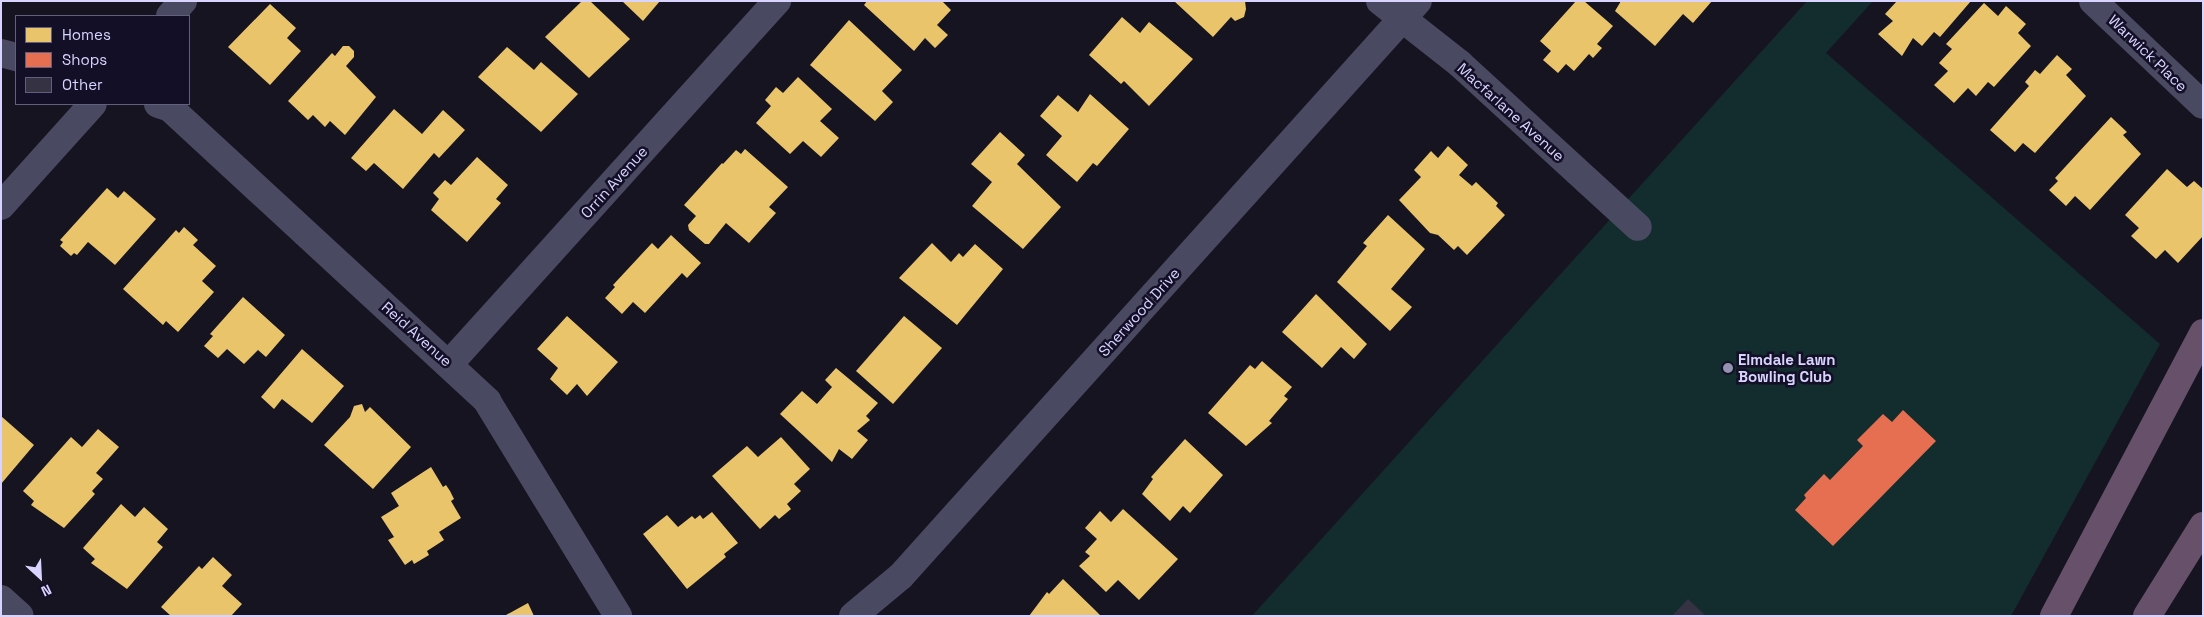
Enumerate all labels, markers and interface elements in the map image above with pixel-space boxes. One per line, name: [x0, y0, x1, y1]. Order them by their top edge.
street label: Warwick Place: [2105, 11, 2191, 95]
legend: [15, 15, 190, 105]
text: Homes: [62, 25, 111, 44]
text: Shops: [62, 50, 107, 69]
street label: Macfarlane Avenue: [1454, 59, 1568, 165]
text: Other: [62, 75, 103, 94]
street label: Orrin Avenue: [577, 142, 651, 222]
street label: Sherwood Drive: [1095, 264, 1183, 360]
street label: Reid Avenue: [378, 298, 456, 370]
place label: Elmdale Lawn Bowling Club: [1738, 350, 1836, 385]
marker: Elmdale Lawn Bowling Club: [1722, 362, 1734, 374]
north arrow: [15, 552, 65, 602]
text: N: [38, 580, 54, 601]

